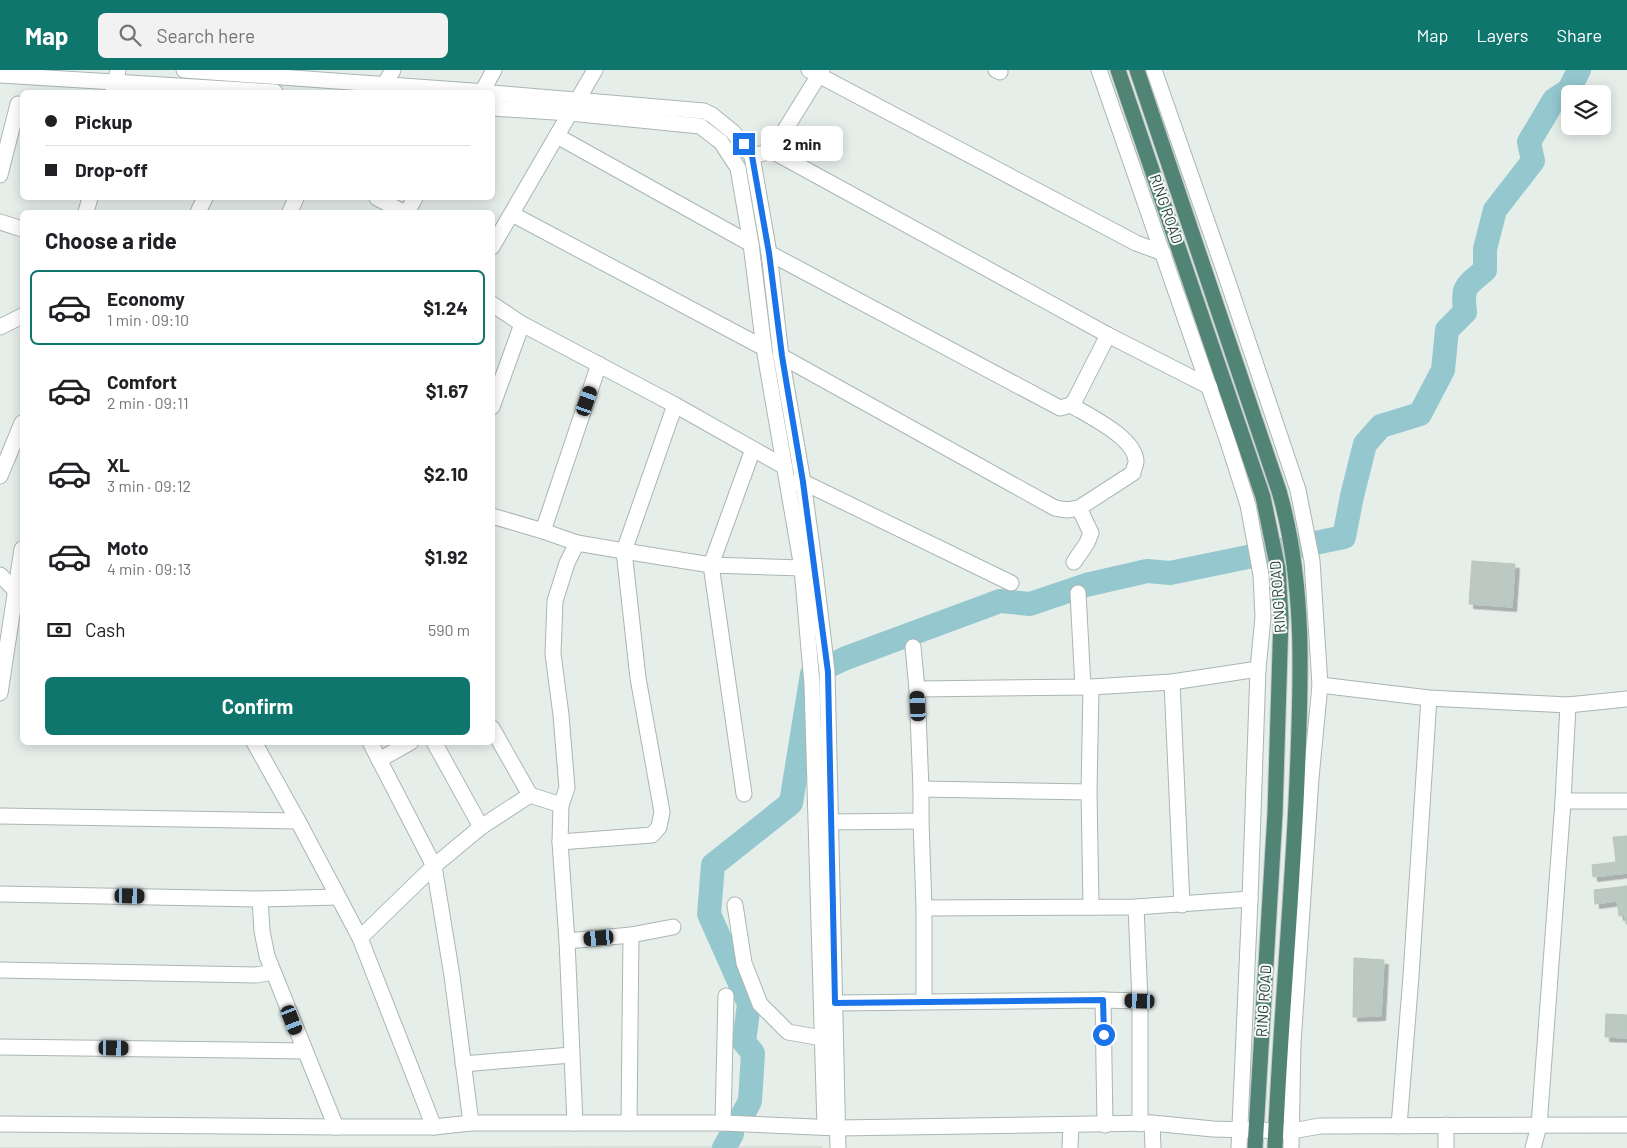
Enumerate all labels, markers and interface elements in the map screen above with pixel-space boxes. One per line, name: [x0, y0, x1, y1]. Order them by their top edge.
search box: [98, 13, 448, 58]
text: Map: [25, 21, 68, 50]
icon: search: [116, 21, 144, 49]
text: Search here: [156, 24, 255, 47]
text: Map: [1416, 24, 1448, 46]
text: Layers: [1476, 24, 1529, 46]
text: Share: [1557, 24, 1602, 46]
map controls: [1561, 85, 1611, 135]
button: layers: [1561, 85, 1611, 135]
text: Pickup: [75, 110, 133, 133]
callout: 2 min: [762, 126, 844, 162]
route end: [733, 133, 755, 155]
text: 2 min: [783, 134, 821, 153]
text: Drop-off: [75, 158, 148, 181]
street label: RING ROAD: [1147, 172, 1187, 246]
text: Choose a ride: [45, 227, 177, 253]
icon: car: [47, 285, 92, 330]
text: Economy: [107, 287, 185, 310]
text: $1.24: [423, 296, 468, 319]
text: 1 min · 09:10: [107, 310, 189, 329]
icon: car: [47, 368, 92, 413]
text: Comfort: [107, 370, 177, 393]
text: $1.67: [426, 379, 468, 402]
car: [575, 384, 598, 418]
text: 2 min · 09:11: [107, 393, 189, 412]
icon: car: [47, 451, 92, 496]
text: XL: [107, 453, 130, 476]
text: $2.10: [424, 462, 468, 485]
text: 3 min · 09:12: [107, 476, 191, 495]
icon: car: [47, 534, 92, 579]
text: Moto: [107, 536, 149, 559]
text: $1.92: [425, 545, 468, 568]
text: 4 min · 09:13: [107, 559, 191, 578]
street label: RING ROAD: [1266, 560, 1289, 634]
icon: cash: [45, 616, 73, 644]
text: Cash: [85, 618, 126, 641]
text: 590 m: [428, 620, 470, 639]
button: Confirm: [45, 677, 470, 735]
car: [909, 691, 926, 721]
car: [114, 888, 145, 904]
car: [583, 929, 614, 947]
street label: RING ROAD: [1252, 964, 1275, 1038]
car: [1124, 993, 1155, 1009]
car: [279, 1003, 304, 1037]
route start: [1093, 1024, 1115, 1046]
car: [98, 1040, 129, 1056]

